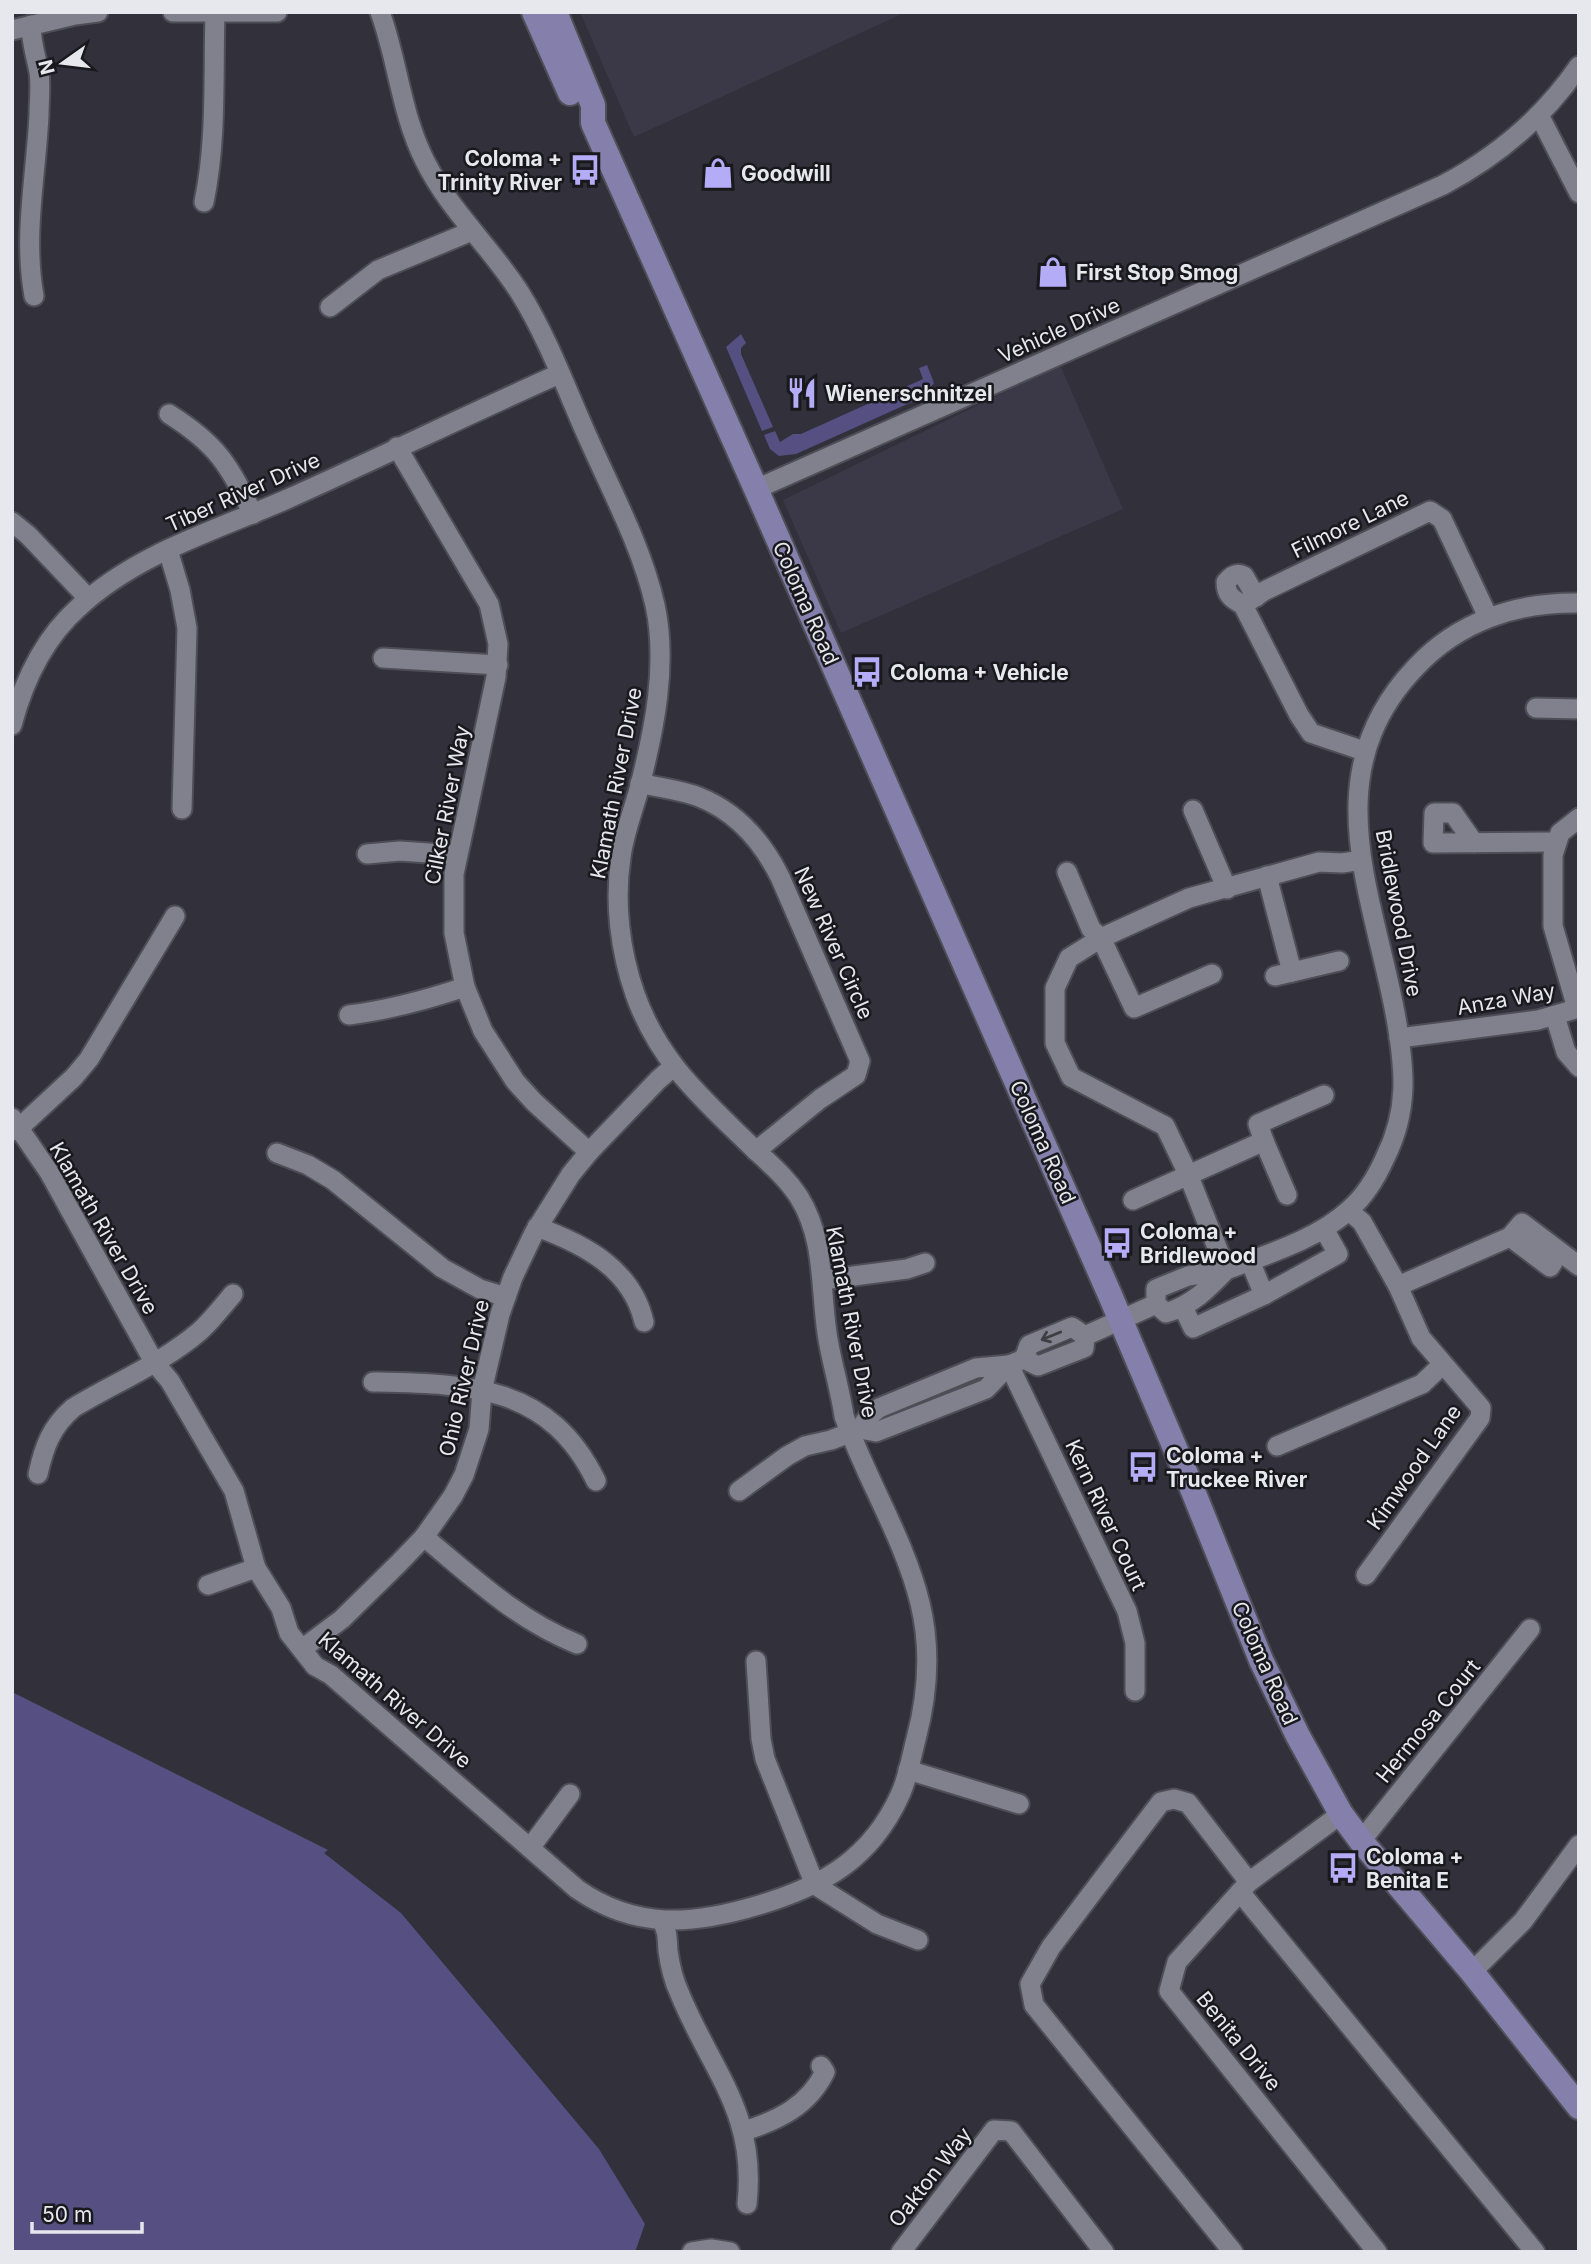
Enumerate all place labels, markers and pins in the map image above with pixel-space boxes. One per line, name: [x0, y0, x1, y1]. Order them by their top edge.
place label: Coloma + Trinity River: [437, 146, 562, 195]
bus stop icon: Coloma + Trinity River: [568, 153, 602, 187]
shop icon: Goodwill: [701, 156, 735, 190]
place label: Goodwill: [741, 161, 831, 186]
shop icon: First Stop Smog: [1036, 255, 1070, 289]
place label: First Stop Smog: [1076, 260, 1238, 285]
restaurant icon: Wienerschnitzel: [785, 376, 819, 410]
place label: Wienerschnitzel: [825, 381, 993, 406]
bus stop icon: Coloma + Vehicle: [850, 655, 884, 689]
place label: Coloma + Vehicle: [890, 660, 1069, 685]
place label: Coloma + Bridlewood: [1140, 1219, 1256, 1268]
bus stop icon: Coloma + Bridlewood: [1100, 1226, 1134, 1260]
place label: Coloma + Truckee River: [1166, 1443, 1308, 1492]
bus stop icon: Coloma + Truckee River: [1126, 1450, 1160, 1484]
place label: Coloma + Benita E: [1366, 1844, 1464, 1893]
bus stop icon: Coloma + Benita E: [1326, 1851, 1360, 1885]

